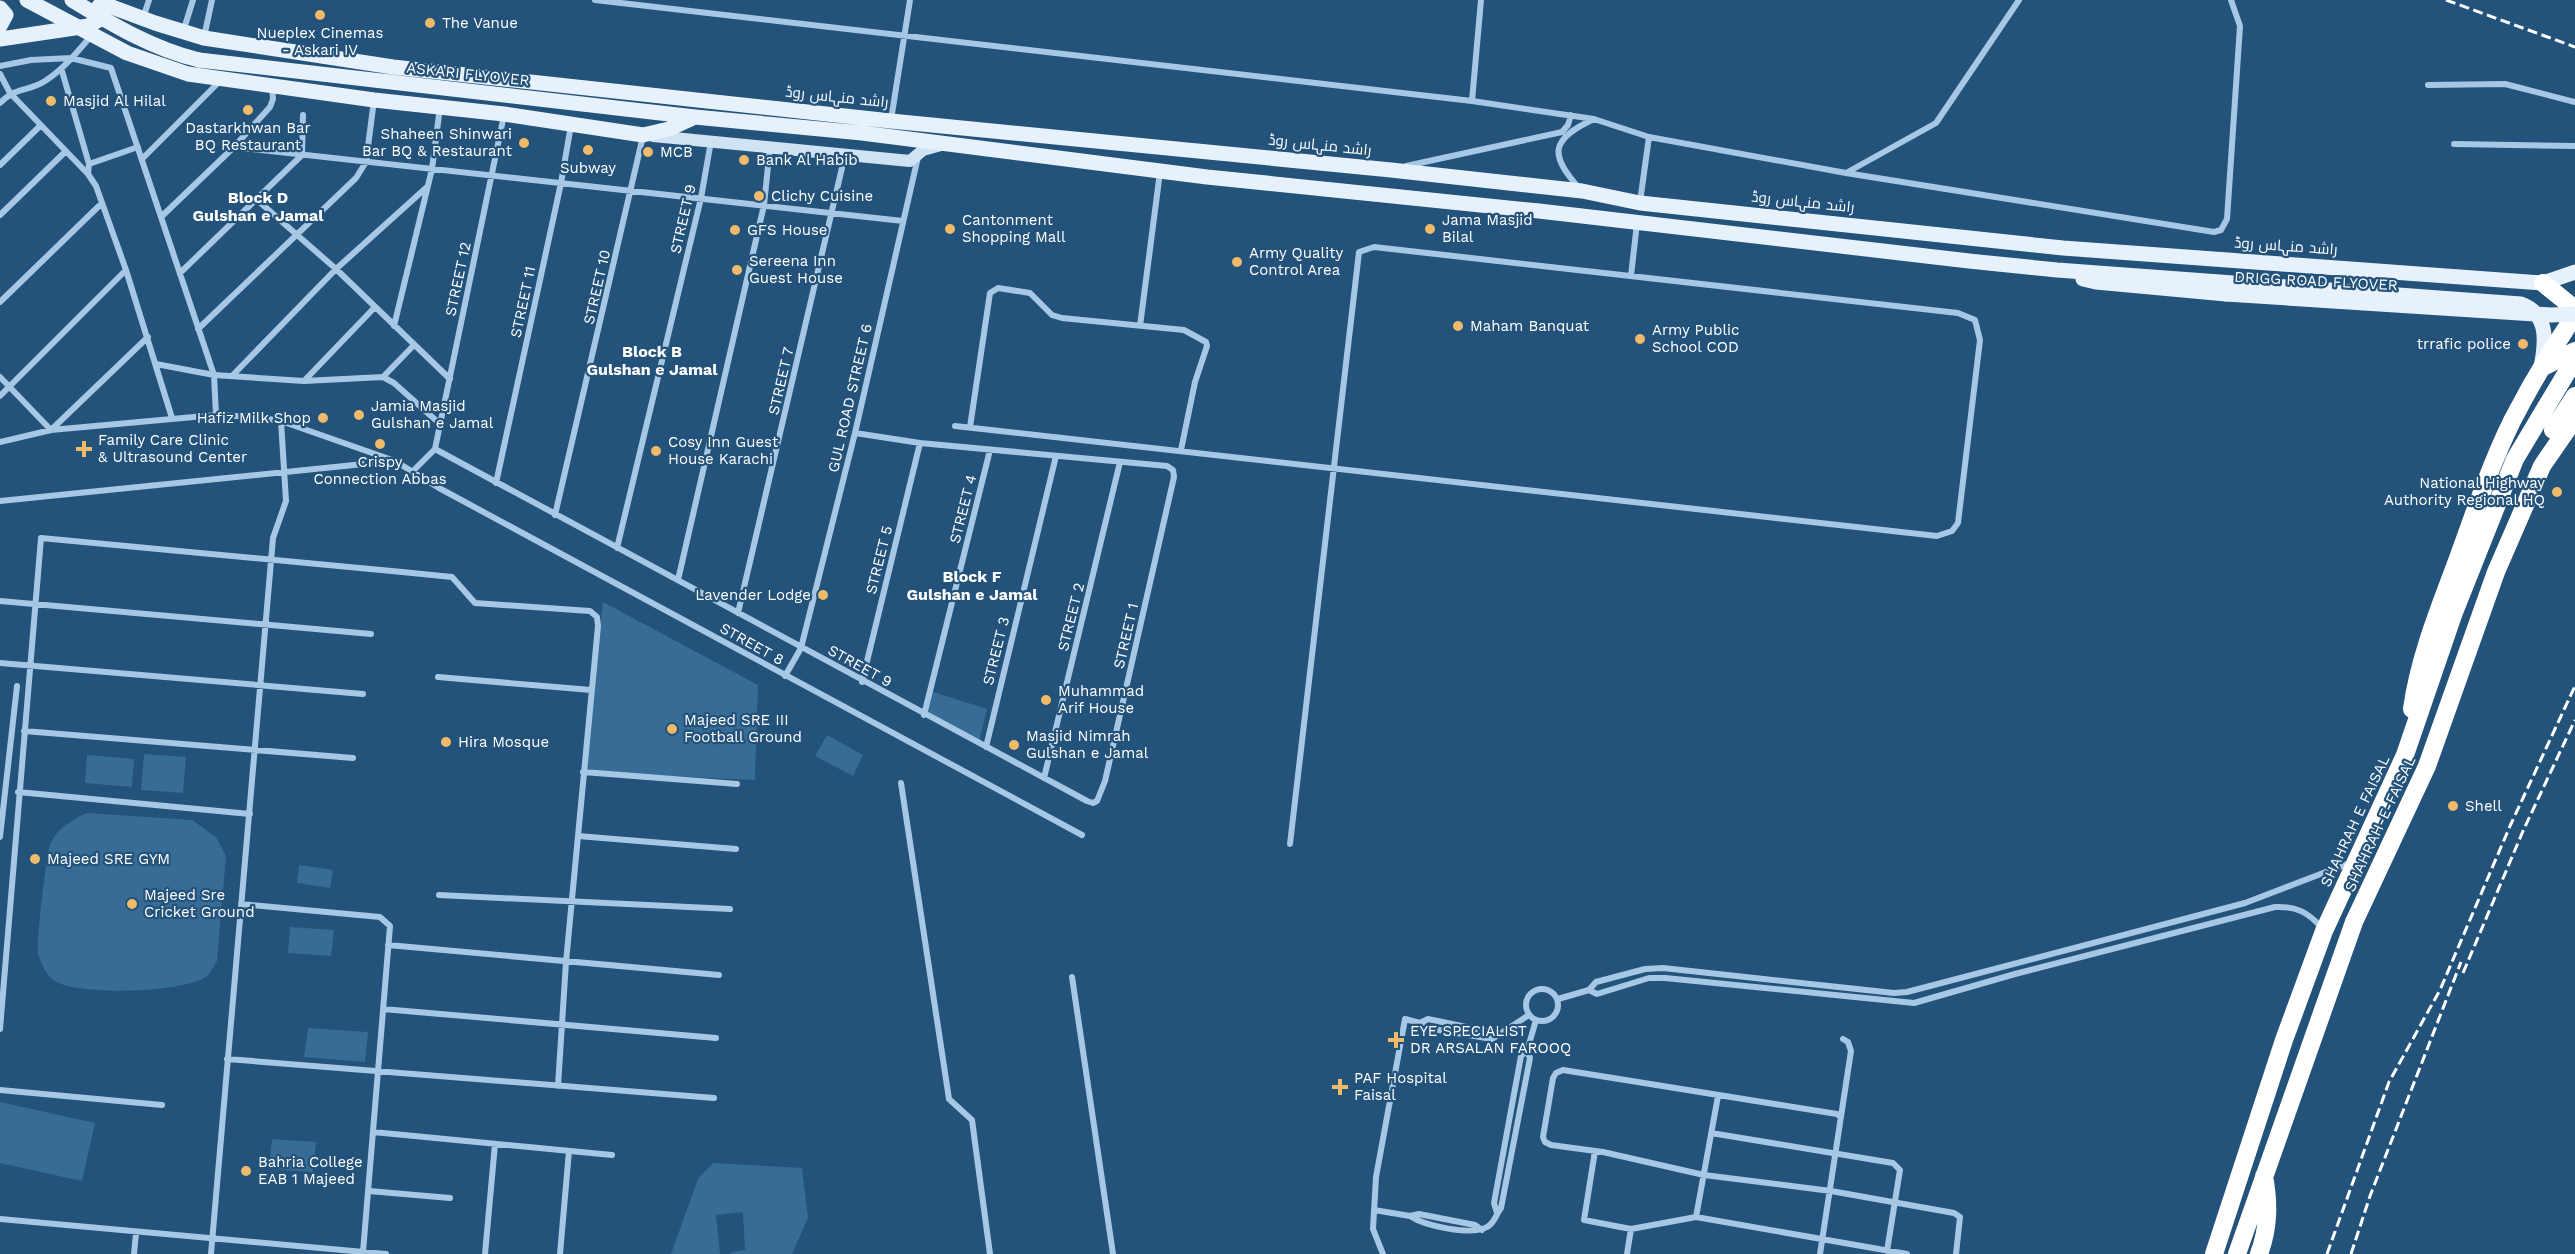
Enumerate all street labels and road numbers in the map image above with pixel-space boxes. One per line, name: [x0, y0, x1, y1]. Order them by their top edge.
street label: ASKARI FLYOVER: [406, 59, 530, 89]
street label: راشد منہاس روڈ: [784, 83, 889, 113]
street label: راشد منہاس روڈ: [1267, 131, 1372, 161]
street label: STREET 9: [666, 183, 700, 255]
street label: راشد منہاس روڈ: [1750, 188, 1855, 218]
street label: راشد منہاس روڈ: [2234, 233, 2338, 261]
street label: STREET 12: [441, 240, 475, 318]
street label: STREET 10: [580, 248, 614, 326]
street label: STREET 11: [507, 265, 539, 339]
street label: DRIGG ROAD FLYOVER: [2234, 268, 2398, 294]
street label: GUL ROAD STREET 6: [824, 322, 876, 474]
street label: STREET 7: [764, 345, 798, 417]
street label: STREET 4: [946, 473, 980, 545]
street label: STREET 5: [862, 524, 896, 596]
street label: STREET 2: [1054, 581, 1088, 653]
street label: STREET 1: [1110, 601, 1142, 671]
street label: STREET 3: [979, 615, 1013, 687]
street label: STREET 8: [717, 619, 787, 669]
street label: STREET 9: [825, 641, 895, 691]
street label: SHAHRAH E FAISAL: [2317, 752, 2393, 890]
street label: SHAHRAH-E-FAISAL: [2341, 753, 2419, 895]

